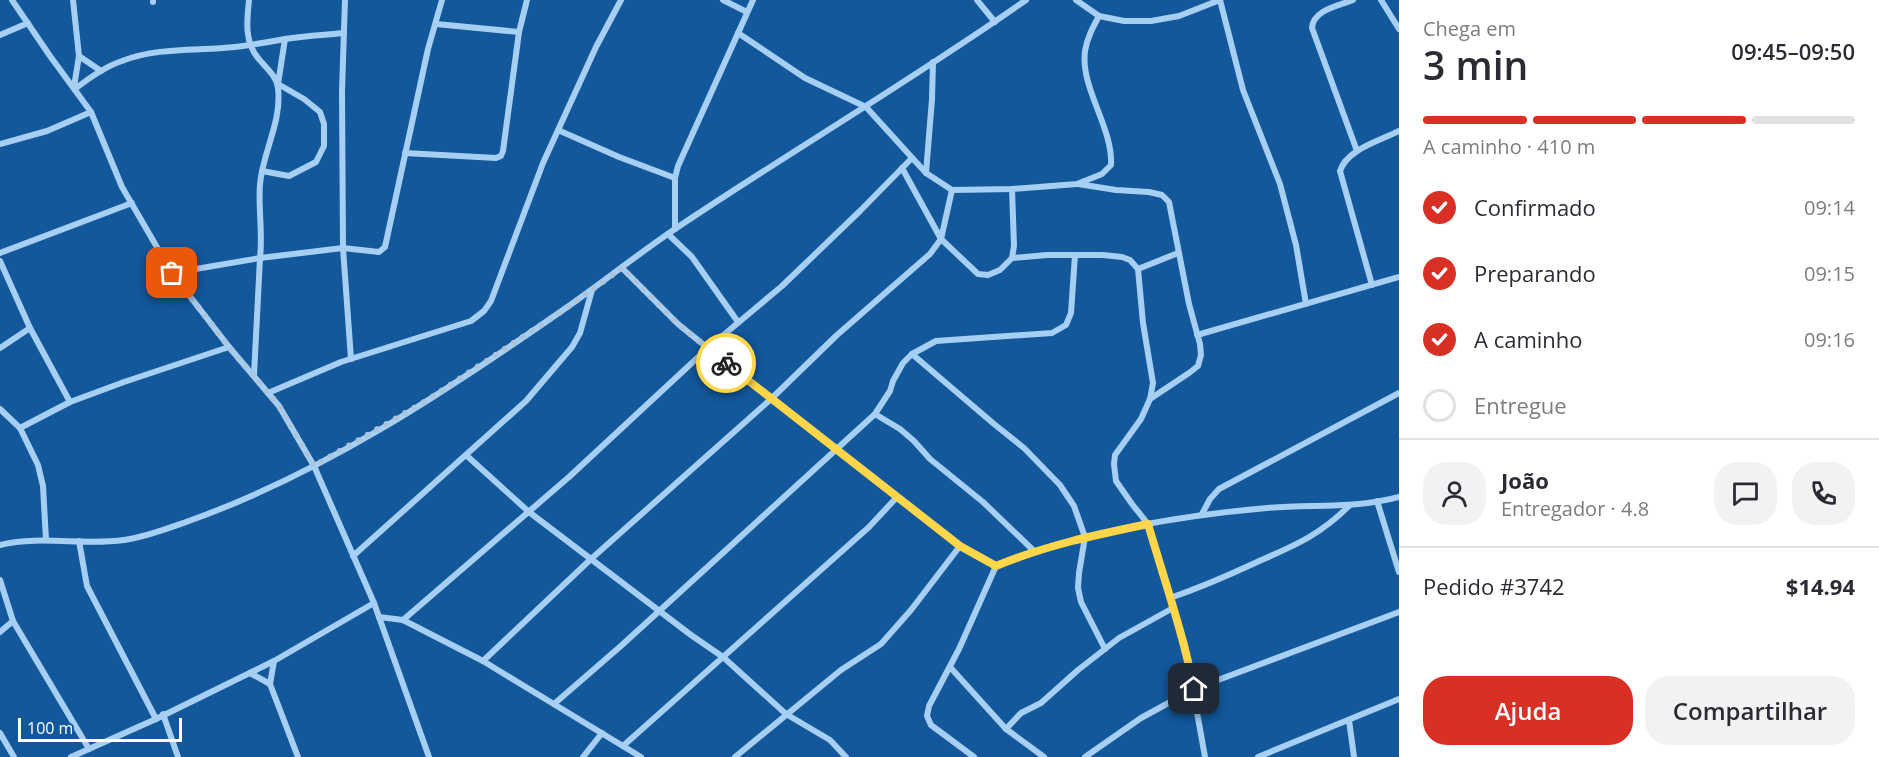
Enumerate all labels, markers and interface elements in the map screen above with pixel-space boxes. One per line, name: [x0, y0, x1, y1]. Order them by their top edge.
text: Chega em: [1423, 15, 1516, 42]
text: 09:45–09:50: [1731, 36, 1855, 66]
text: 3 min: [1423, 38, 1528, 91]
text: A caminho · 410 m: [1423, 133, 1595, 160]
icon: check: [1423, 191, 1456, 224]
text: Confirmado: [1474, 192, 1596, 222]
text: 09:14: [1804, 194, 1855, 221]
pin: [146, 247, 197, 298]
icon: bag: [155, 256, 188, 289]
icon: check: [1423, 257, 1456, 290]
text: Preparando: [1474, 258, 1596, 288]
text: 09:15: [1804, 260, 1855, 287]
icon: check: [1423, 323, 1456, 356]
text: A caminho: [1474, 324, 1583, 354]
text: 09:16: [1804, 326, 1855, 353]
courier: [696, 333, 756, 393]
icon: bike: [710, 347, 743, 380]
text: Entregue: [1474, 390, 1567, 420]
button: person: [1423, 462, 1486, 525]
button: chat: [1714, 462, 1777, 525]
button: phone: [1792, 462, 1855, 525]
text: João: [1501, 465, 1549, 495]
text: Entregador · 4.8: [1501, 495, 1649, 522]
text: Pedido #3742: [1423, 571, 1565, 601]
text: $14.94: [1786, 571, 1855, 601]
pin: [1168, 663, 1219, 714]
icon: home: [1177, 672, 1210, 705]
button: Ajuda: [1423, 676, 1633, 745]
button: Compartilhar: [1645, 676, 1855, 745]
scale bar: [18, 715, 182, 742]
text: 100 m: [27, 717, 73, 739]

